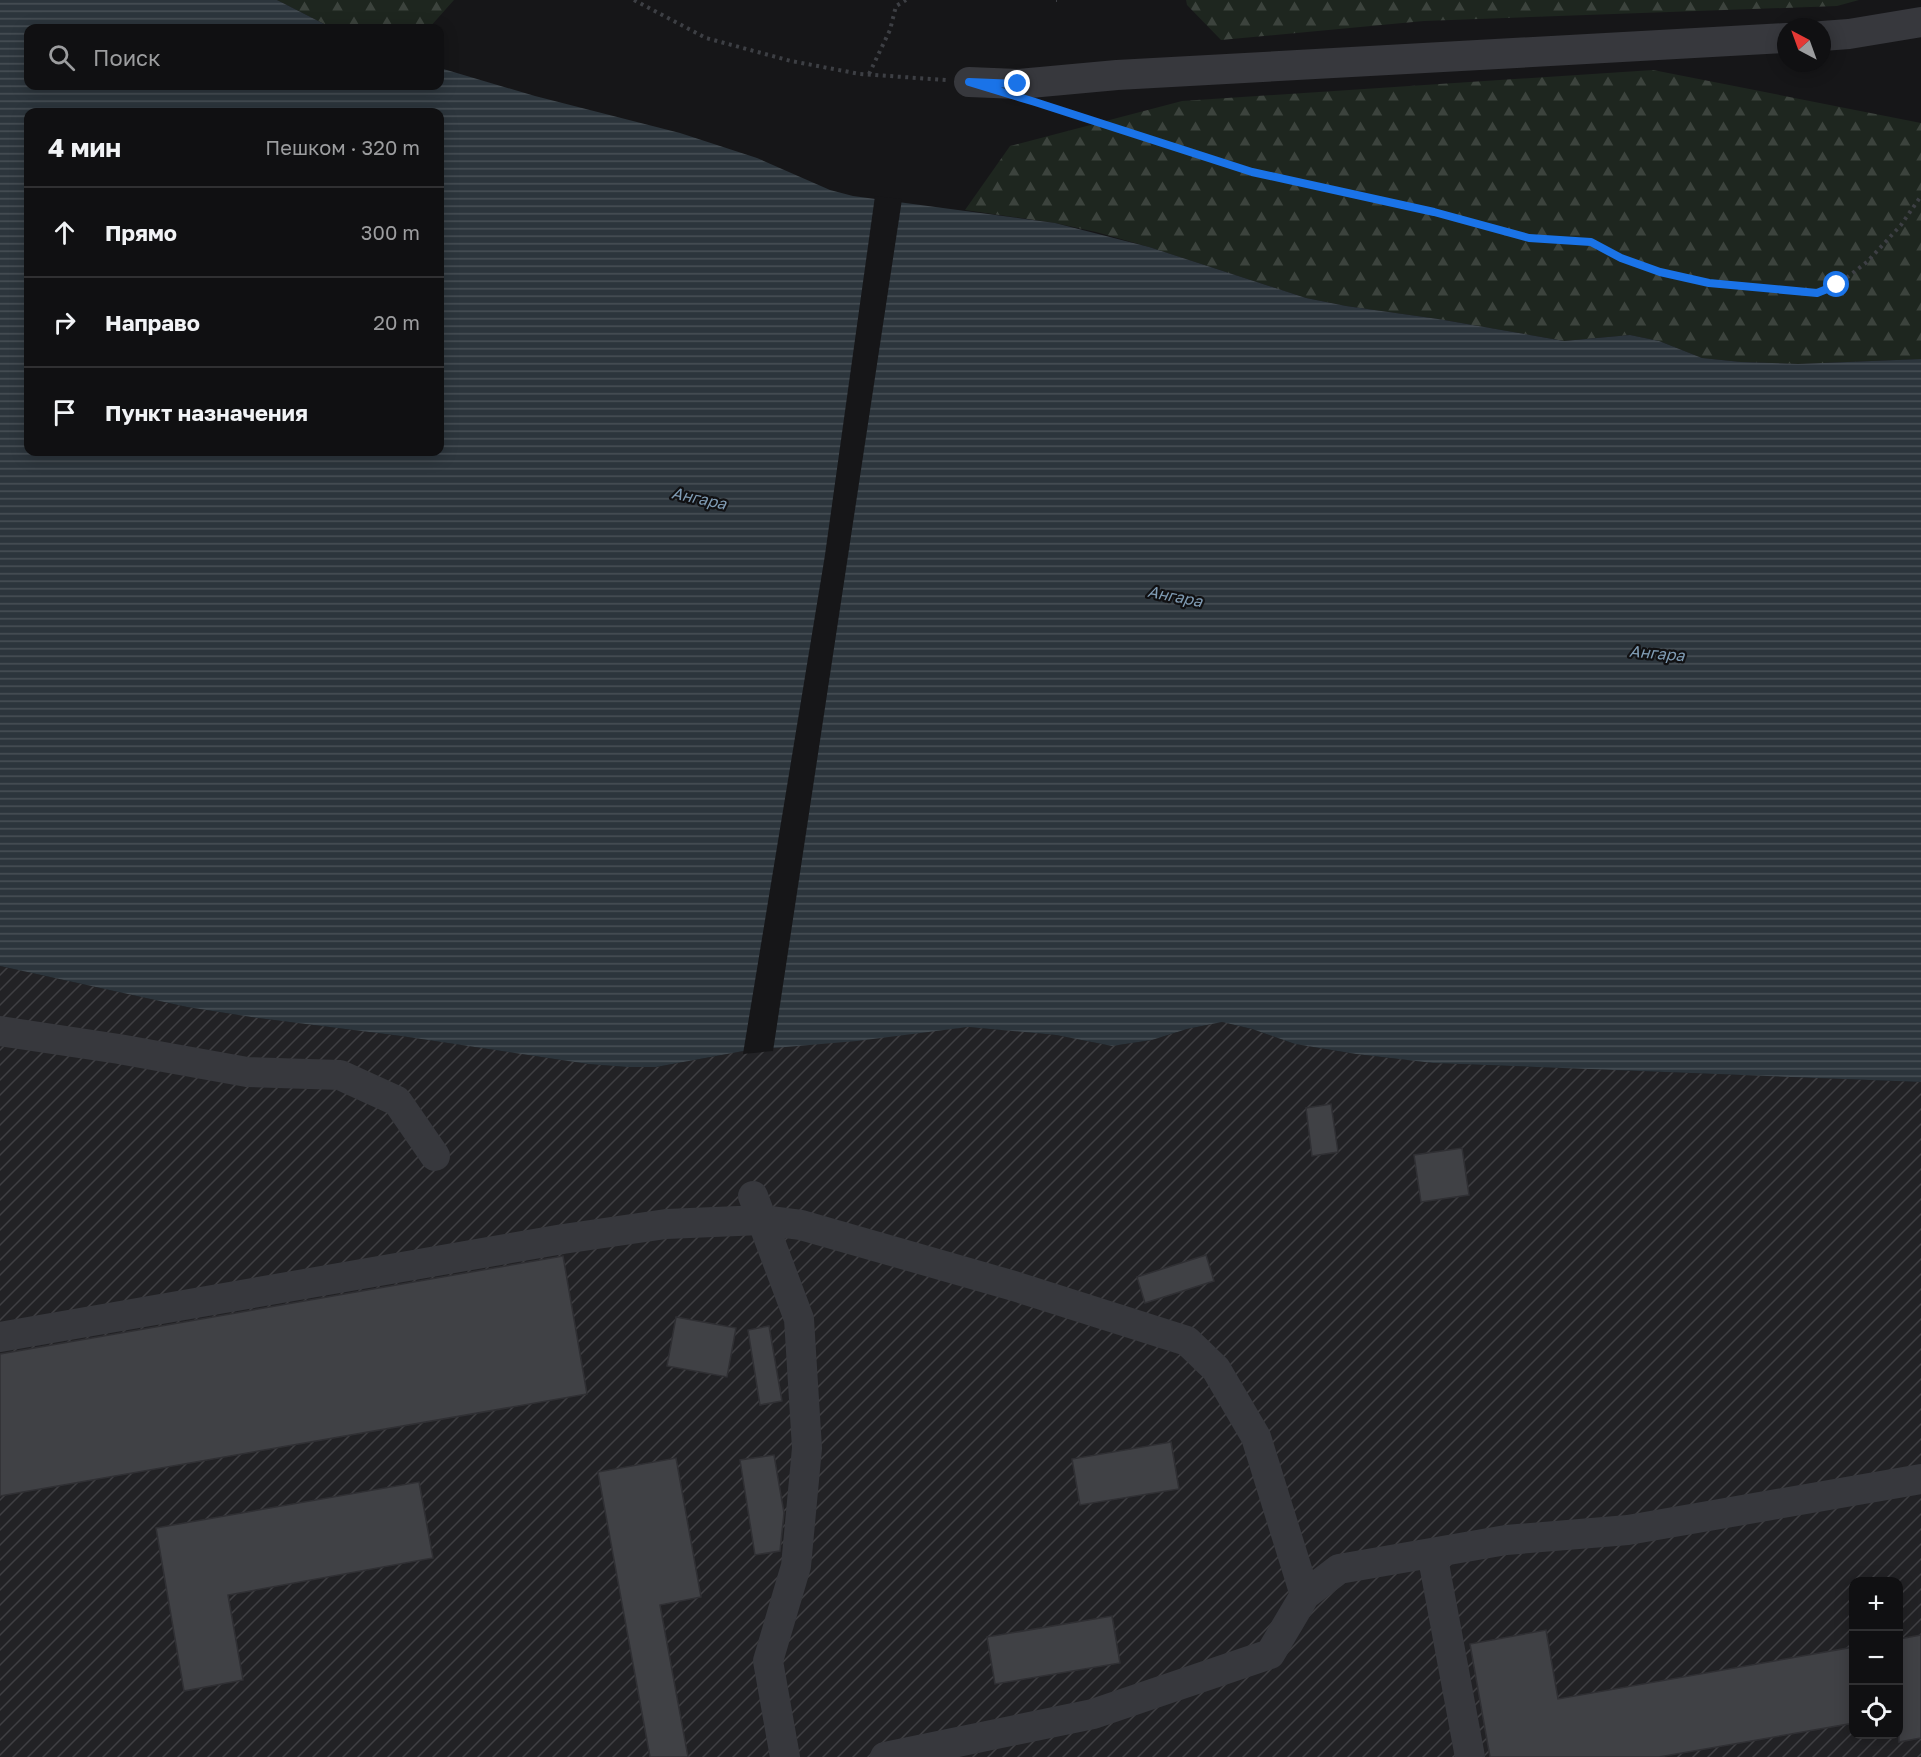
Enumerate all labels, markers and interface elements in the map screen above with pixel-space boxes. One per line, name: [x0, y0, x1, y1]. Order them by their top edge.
north arrow: [1777, 18, 1831, 72]
search box: [24, 24, 444, 90]
icon: search: [45, 41, 78, 74]
text: Поиск: [93, 44, 161, 71]
route end: [1004, 70, 1030, 96]
text: 4 мин: [48, 132, 121, 163]
text: Пешком · 320 m: [265, 135, 420, 159]
icon: ahead: [48, 216, 81, 249]
text: Прямо: [105, 219, 177, 246]
text: 300 m: [361, 220, 420, 244]
route start: [1823, 271, 1849, 297]
icon: right: [48, 306, 81, 339]
text: Направо: [105, 309, 200, 336]
text: 20 m: [373, 310, 420, 334]
icon: arrive: [48, 396, 81, 429]
text: Пункт назначения: [105, 399, 308, 426]
water label: Ангара: [670, 482, 729, 514]
water label: Ангара: [1146, 581, 1205, 611]
water label: Ангара: [1629, 641, 1686, 665]
map controls: [1849, 1577, 1903, 1739]
button: +: [1849, 1577, 1903, 1631]
button: −: [1849, 1631, 1903, 1685]
button: locate: [1849, 1685, 1903, 1739]

